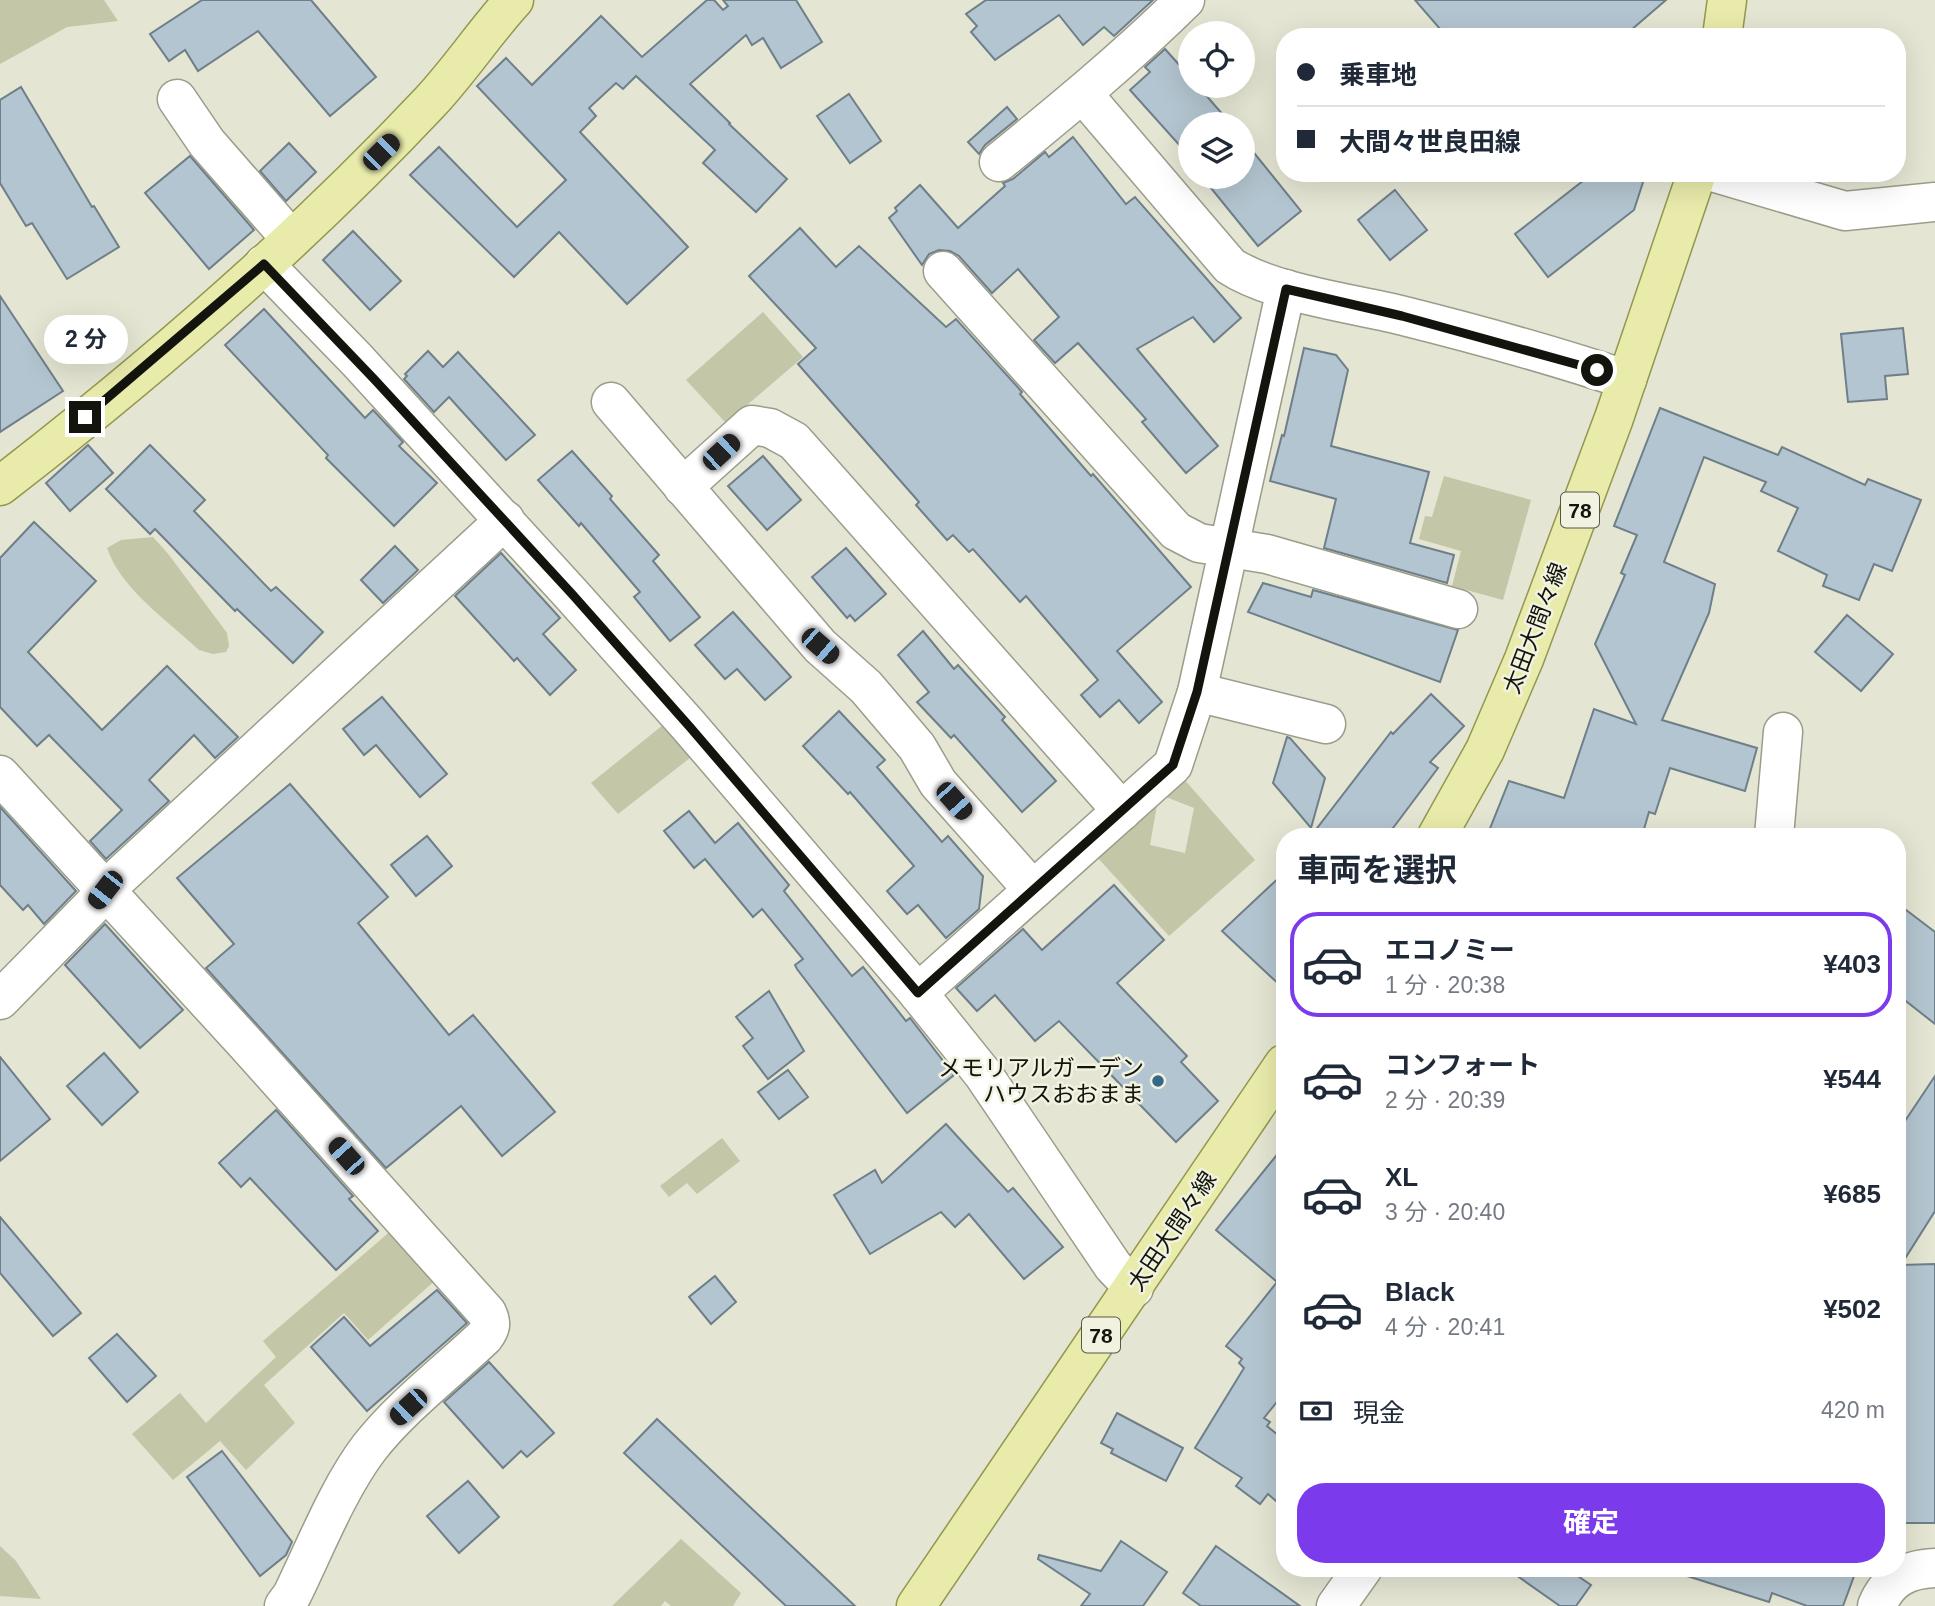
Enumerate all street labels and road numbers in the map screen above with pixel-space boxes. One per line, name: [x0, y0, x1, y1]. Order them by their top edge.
road number: 78: [1561, 492, 1599, 528]
street label: 太田大間々線: [1498, 559, 1572, 697]
street label: 太田大間々線: [1123, 1167, 1221, 1295]
road number: 78: [1082, 1318, 1120, 1352]

